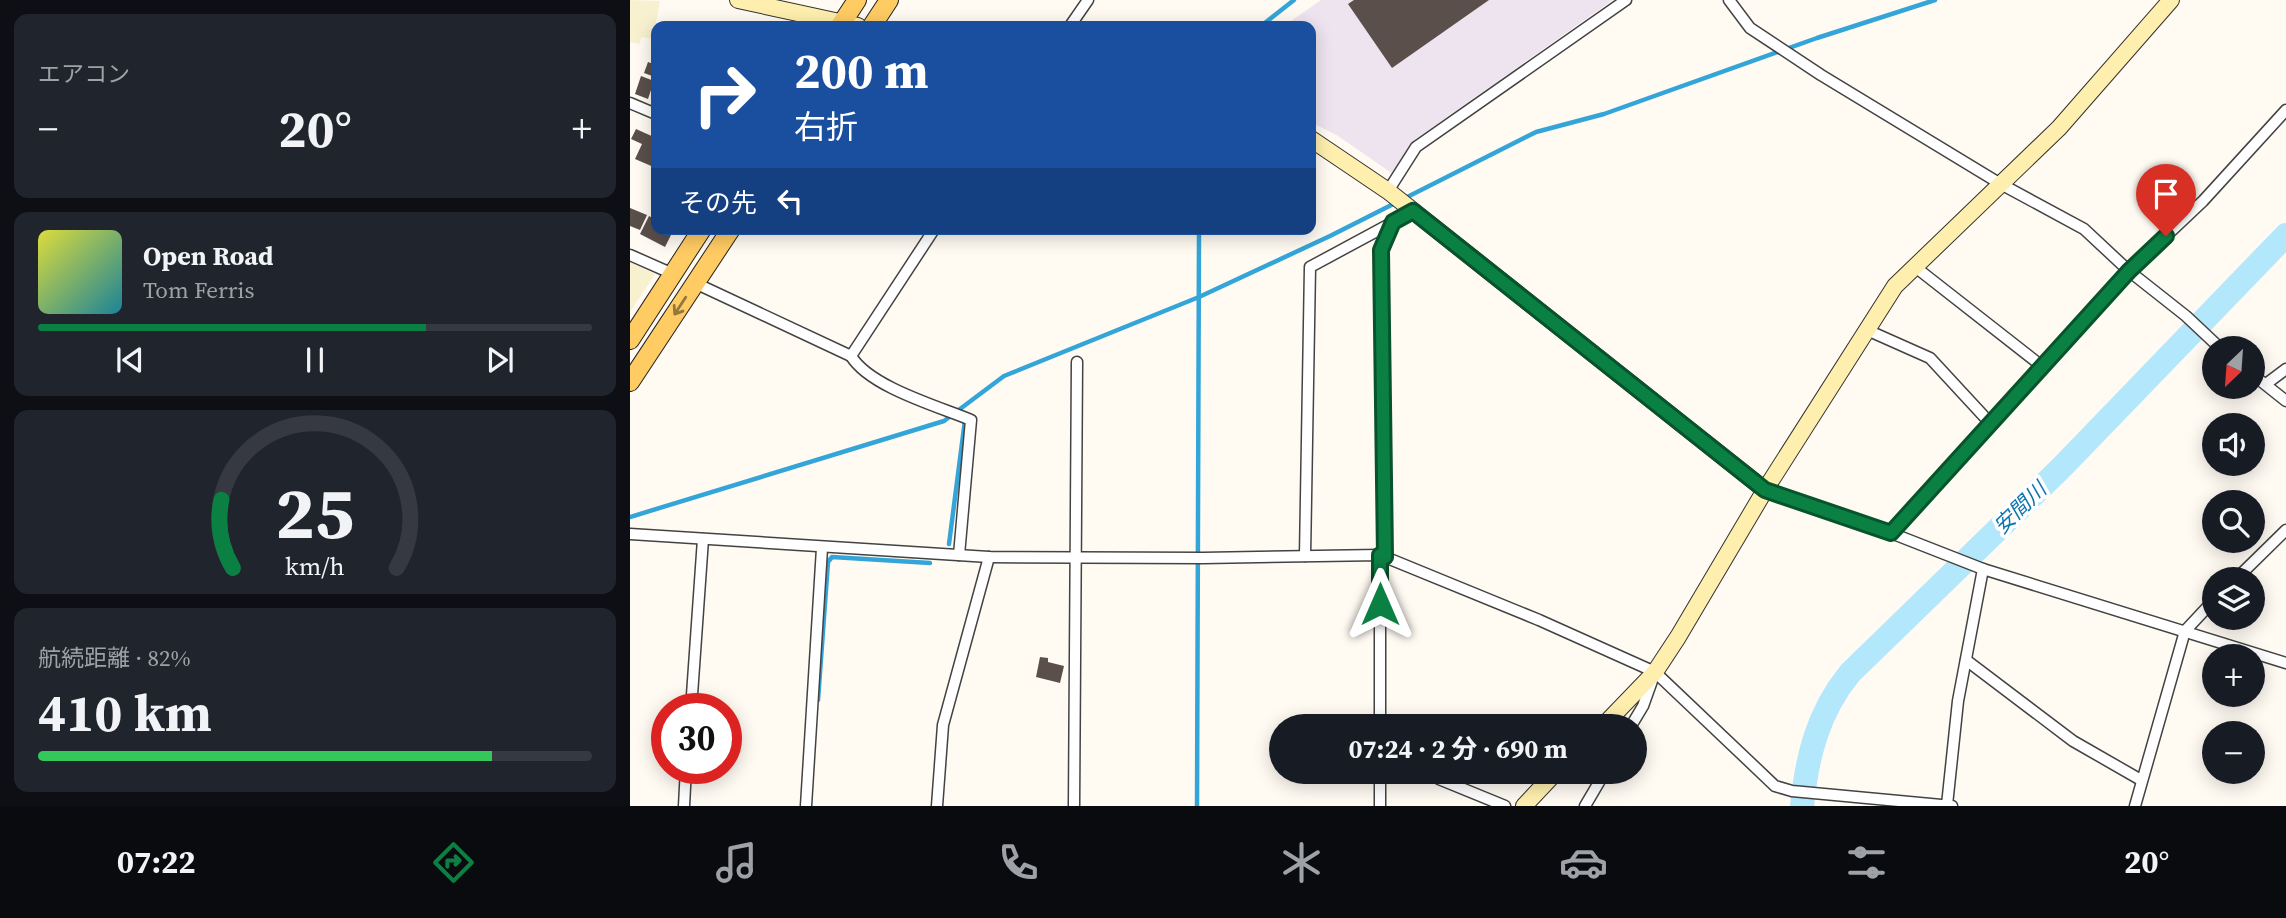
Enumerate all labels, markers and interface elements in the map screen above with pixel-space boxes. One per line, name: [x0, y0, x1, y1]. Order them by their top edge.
text: 200 m: [794, 37, 929, 104]
icon: right: [679, 49, 770, 140]
text: エアコン: [38, 58, 130, 90]
text: 20°: [278, 93, 352, 164]
text: −: [38, 103, 58, 155]
text: +: [572, 103, 592, 155]
text: 右折: [794, 105, 858, 149]
pin: [2136, 164, 2196, 236]
icon: arrive: [2147, 175, 2185, 213]
icon: left: [771, 182, 809, 220]
text: その先: [679, 185, 757, 221]
text: Open Road: [143, 238, 274, 274]
text: Tom Ferris: [143, 274, 254, 306]
one-way arrow: [672, 296, 686, 316]
north arrow: [2202, 336, 2264, 399]
map controls: [2202, 336, 2265, 784]
icon: previous: [111, 341, 149, 379]
icon: pause: [296, 341, 334, 379]
icon: next: [481, 341, 519, 379]
button: sound: [2202, 413, 2265, 476]
text: 25: [276, 463, 354, 562]
water label: 安間川: [1987, 474, 2054, 540]
button: search: [2202, 490, 2265, 553]
text: km/h: [285, 549, 345, 583]
position arrow: [1343, 567, 1417, 641]
button: layers: [2202, 567, 2265, 630]
text: 航続距離 · 82%: [38, 642, 191, 674]
button: +: [2202, 644, 2265, 707]
text: 410 km: [38, 677, 212, 748]
speed limit sign: 30: [651, 693, 742, 784]
button: −: [2202, 721, 2265, 784]
text: 07:24 · 2 分 · 690 m: [1348, 731, 1568, 767]
icon: directions: [429, 838, 478, 887]
icon: music: [712, 838, 761, 887]
icon: phone: [994, 838, 1043, 887]
icon: climate: [1277, 838, 1326, 887]
icon: car: [1559, 838, 1608, 887]
icon: filters: [1842, 838, 1891, 887]
text: 07:22: [117, 840, 196, 884]
text: 20°: [2124, 840, 2169, 884]

